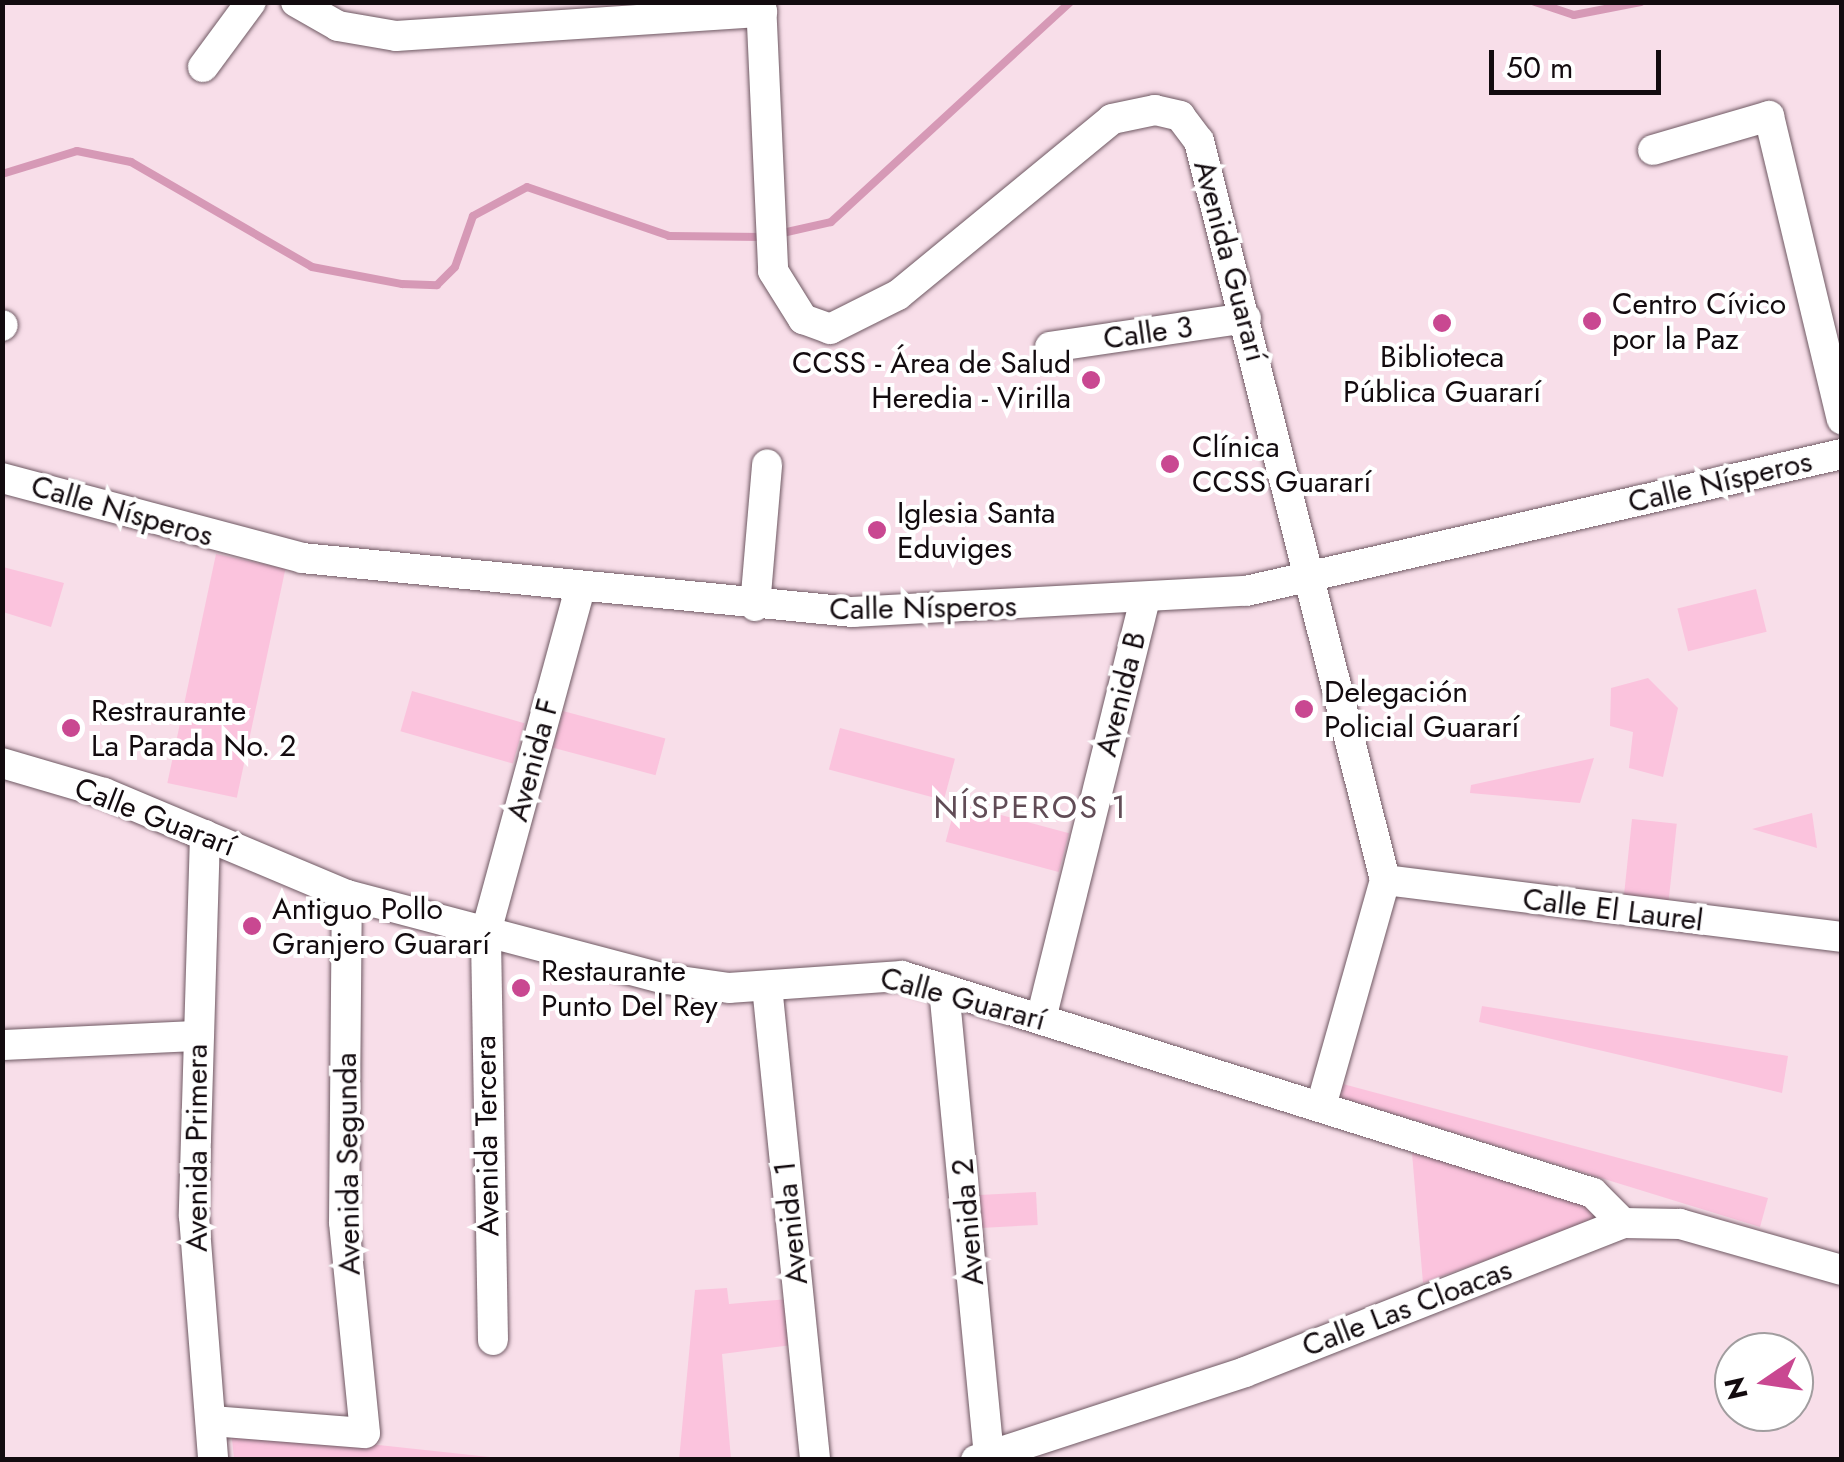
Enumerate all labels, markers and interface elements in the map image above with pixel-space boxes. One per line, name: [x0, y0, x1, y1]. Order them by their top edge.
scale bar: [1494, 30, 1666, 92]
text: 50 m: [1506, 46, 1573, 89]
street label: Avenida Guararí: [1186, 156, 1274, 366]
place label: Centro Cívico por la Paz: [1612, 286, 1786, 356]
street label: Calle 3: [1101, 309, 1195, 357]
marker: Centro Cívico por la Paz: [1581, 310, 1603, 332]
marker: Biblioteca Pública Guararí: [1431, 312, 1453, 334]
place label: Biblioteca Pública Guararí: [1343, 339, 1541, 410]
place label: CCSS - Área de Salud Heredia - Virilla: [792, 345, 1071, 416]
marker: CCSS - Área de Salud Heredia - Virilla: [1080, 369, 1102, 391]
place label: Clínica CCSS Guararí: [1192, 429, 1371, 500]
street label: Calle Nísperos: [1625, 443, 1815, 521]
marker: Clínica CCSS Guararí: [1157, 451, 1183, 477]
street label: Calle Nísperos: [27, 468, 217, 554]
place label: Iglesia Santa Eduviges: [897, 495, 1055, 566]
marker: Iglesia Santa Eduviges: [866, 519, 888, 541]
street label: Calle Nísperos: [829, 588, 1017, 628]
street label: Avenida B: [1088, 628, 1154, 760]
place label: Delegación Policial Guararí: [1324, 674, 1519, 744]
place label: Restraurante La Parada No. 2: [91, 693, 296, 764]
street label: Avenida F: [499, 695, 567, 825]
marker: Delegación Policial Guararí: [1293, 698, 1315, 720]
marker: Restraurante La Parada No. 2: [60, 717, 82, 739]
street label: Calle Guararí: [69, 770, 241, 864]
district label: NÍSPEROS 1: [933, 788, 1129, 826]
street label: Calle El Laurel: [1521, 881, 1705, 939]
place label: Antiguo Pollo Granjero Guararí: [272, 891, 490, 962]
marker: Antiguo Pollo Granjero Guararí: [241, 915, 263, 937]
place label: Restaurante Punto Del Rey: [541, 953, 718, 1024]
street label: Calle Guararí: [876, 960, 1050, 1038]
marker: Restaurante Punto Del Rey: [510, 977, 532, 999]
street label: Avenida Tercera: [467, 1035, 507, 1237]
street label: Avenida Primera: [179, 1044, 215, 1252]
street label: Avenida Segunda: [328, 1052, 368, 1276]
street label: Avenida 2: [945, 1157, 991, 1287]
street label: Avenida 1: [767, 1159, 815, 1287]
street label: Calle Las Cloacas: [1297, 1252, 1517, 1364]
north arrow: [1714, 1332, 1814, 1432]
text: N: [1714, 1373, 1759, 1404]

